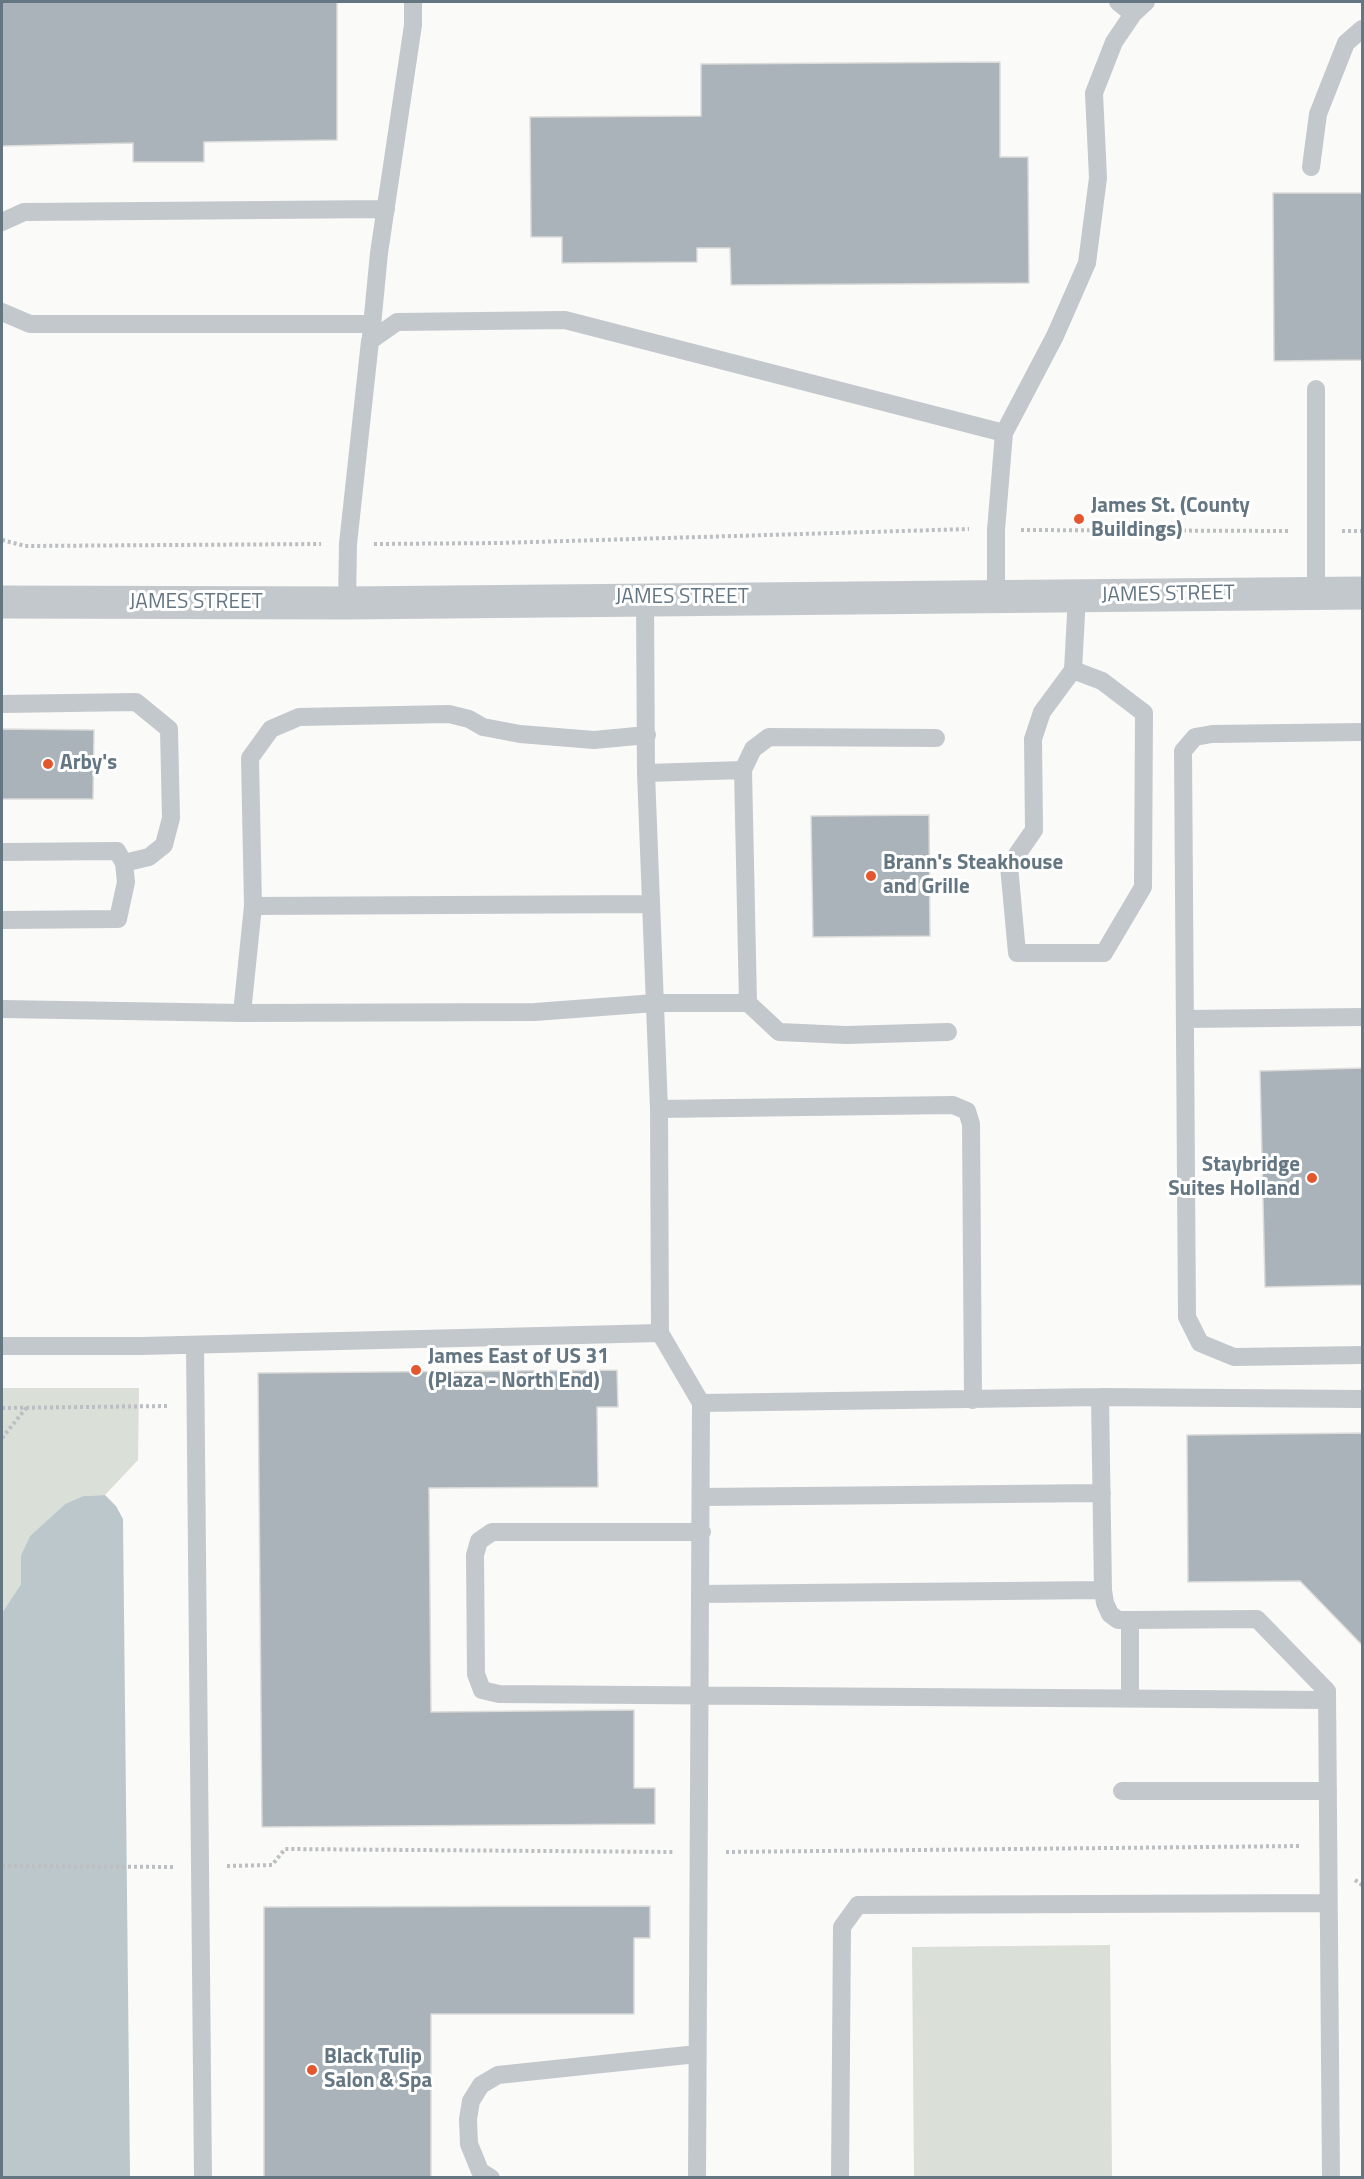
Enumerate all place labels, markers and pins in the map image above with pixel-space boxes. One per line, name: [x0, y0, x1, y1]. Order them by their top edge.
place label: James St. (County Buildings): [1091, 494, 1250, 544]
marker: James St. (County Buildings): [1072, 512, 1086, 526]
place label: Arby's: [60, 751, 117, 777]
marker: Arby's: [41, 757, 55, 771]
place label: Brann's Steakhouse and Grille: [883, 851, 1063, 901]
marker: Brann's Steakhouse and Grille: [864, 869, 878, 883]
place label: Staybridge Suites Holland: [1168, 1153, 1300, 1203]
marker: Staybridge Suites Holland: [1305, 1171, 1319, 1185]
place label: James East of US 31 (Plaza - North End): [428, 1345, 609, 1395]
marker: James East of US 31 (Plaza - North End): [409, 1363, 423, 1377]
place label: Black Tulip Salon & Spa: [324, 2045, 432, 2095]
marker: Black Tulip Salon & Spa: [305, 2063, 319, 2077]

